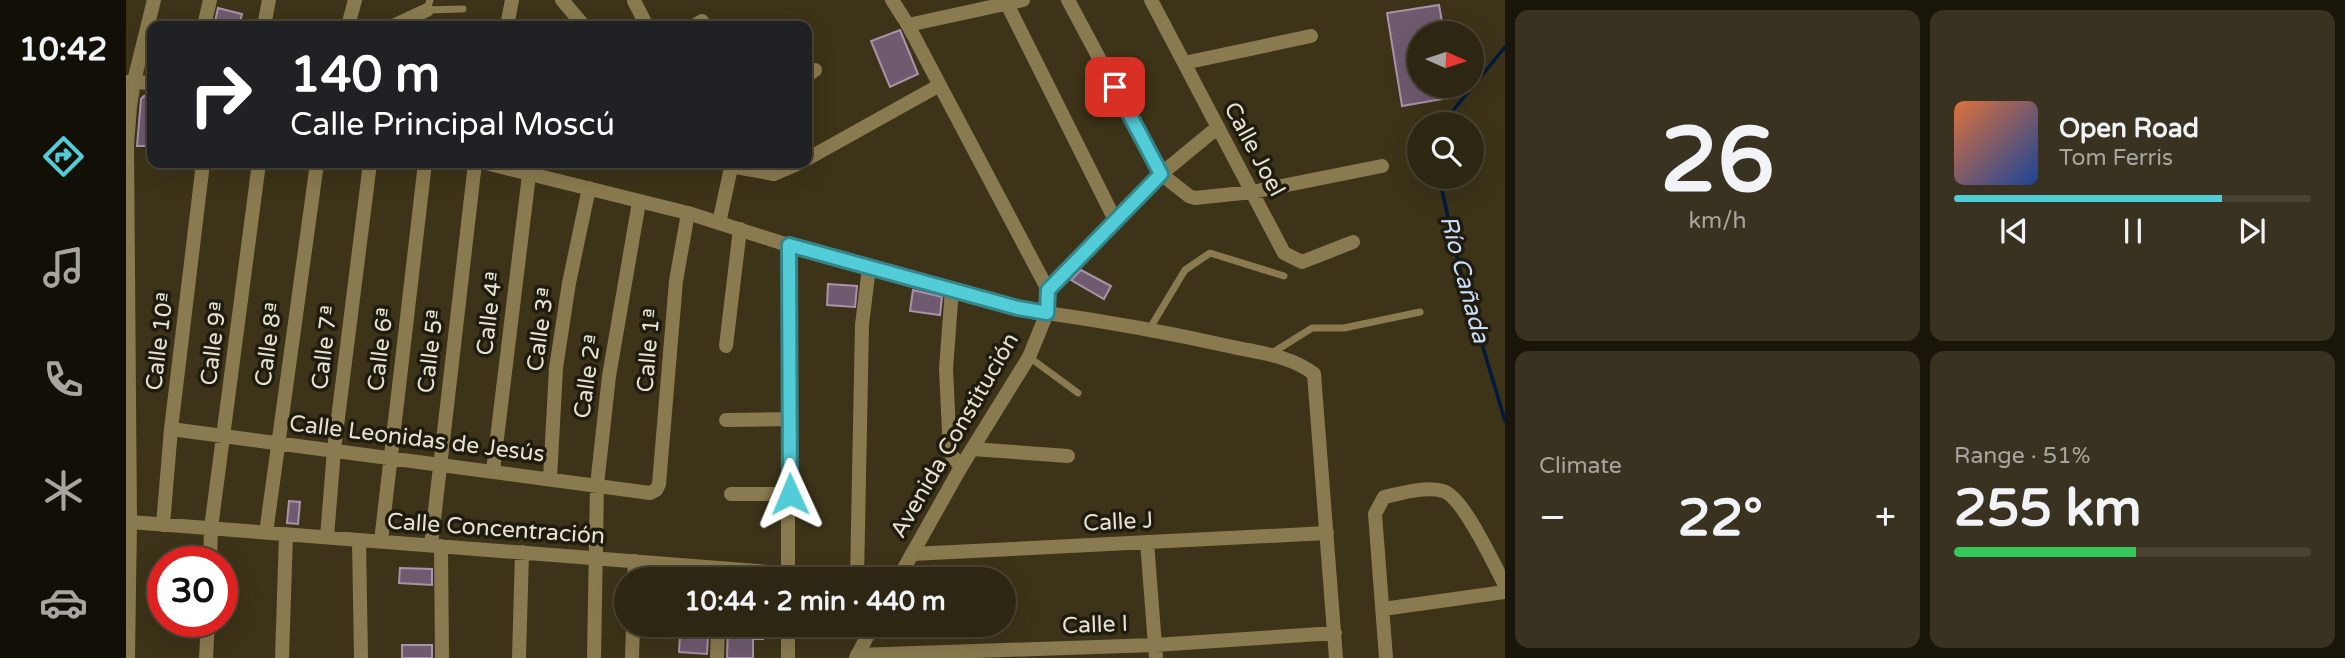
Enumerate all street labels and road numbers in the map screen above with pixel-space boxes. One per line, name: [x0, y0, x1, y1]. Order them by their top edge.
street label: Calle Joel: [1218, 98, 1291, 201]
street label: Calle 4ª: [471, 269, 509, 357]
street label: Calle 3ª: [521, 285, 561, 373]
street label: Calle 10ª: [140, 290, 180, 392]
street label: Calle 9ª: [195, 299, 233, 387]
street label: Calle 8ª: [249, 300, 289, 388]
street label: Calle 7ª: [306, 303, 344, 391]
street label: Calle 6ª: [362, 305, 400, 393]
street label: Calle 5ª: [412, 307, 450, 395]
street label: Calle 1ª: [631, 307, 667, 394]
street label: Avenida Constitución: [885, 328, 1025, 543]
street label: Calle 2ª: [568, 332, 608, 420]
street label: Calle Leonidas de Jesús: [288, 409, 546, 469]
street label: Calle J: [1082, 506, 1154, 538]
street label: Calle Concentración: [386, 507, 606, 551]
street label: Calle I: [1062, 610, 1128, 640]

